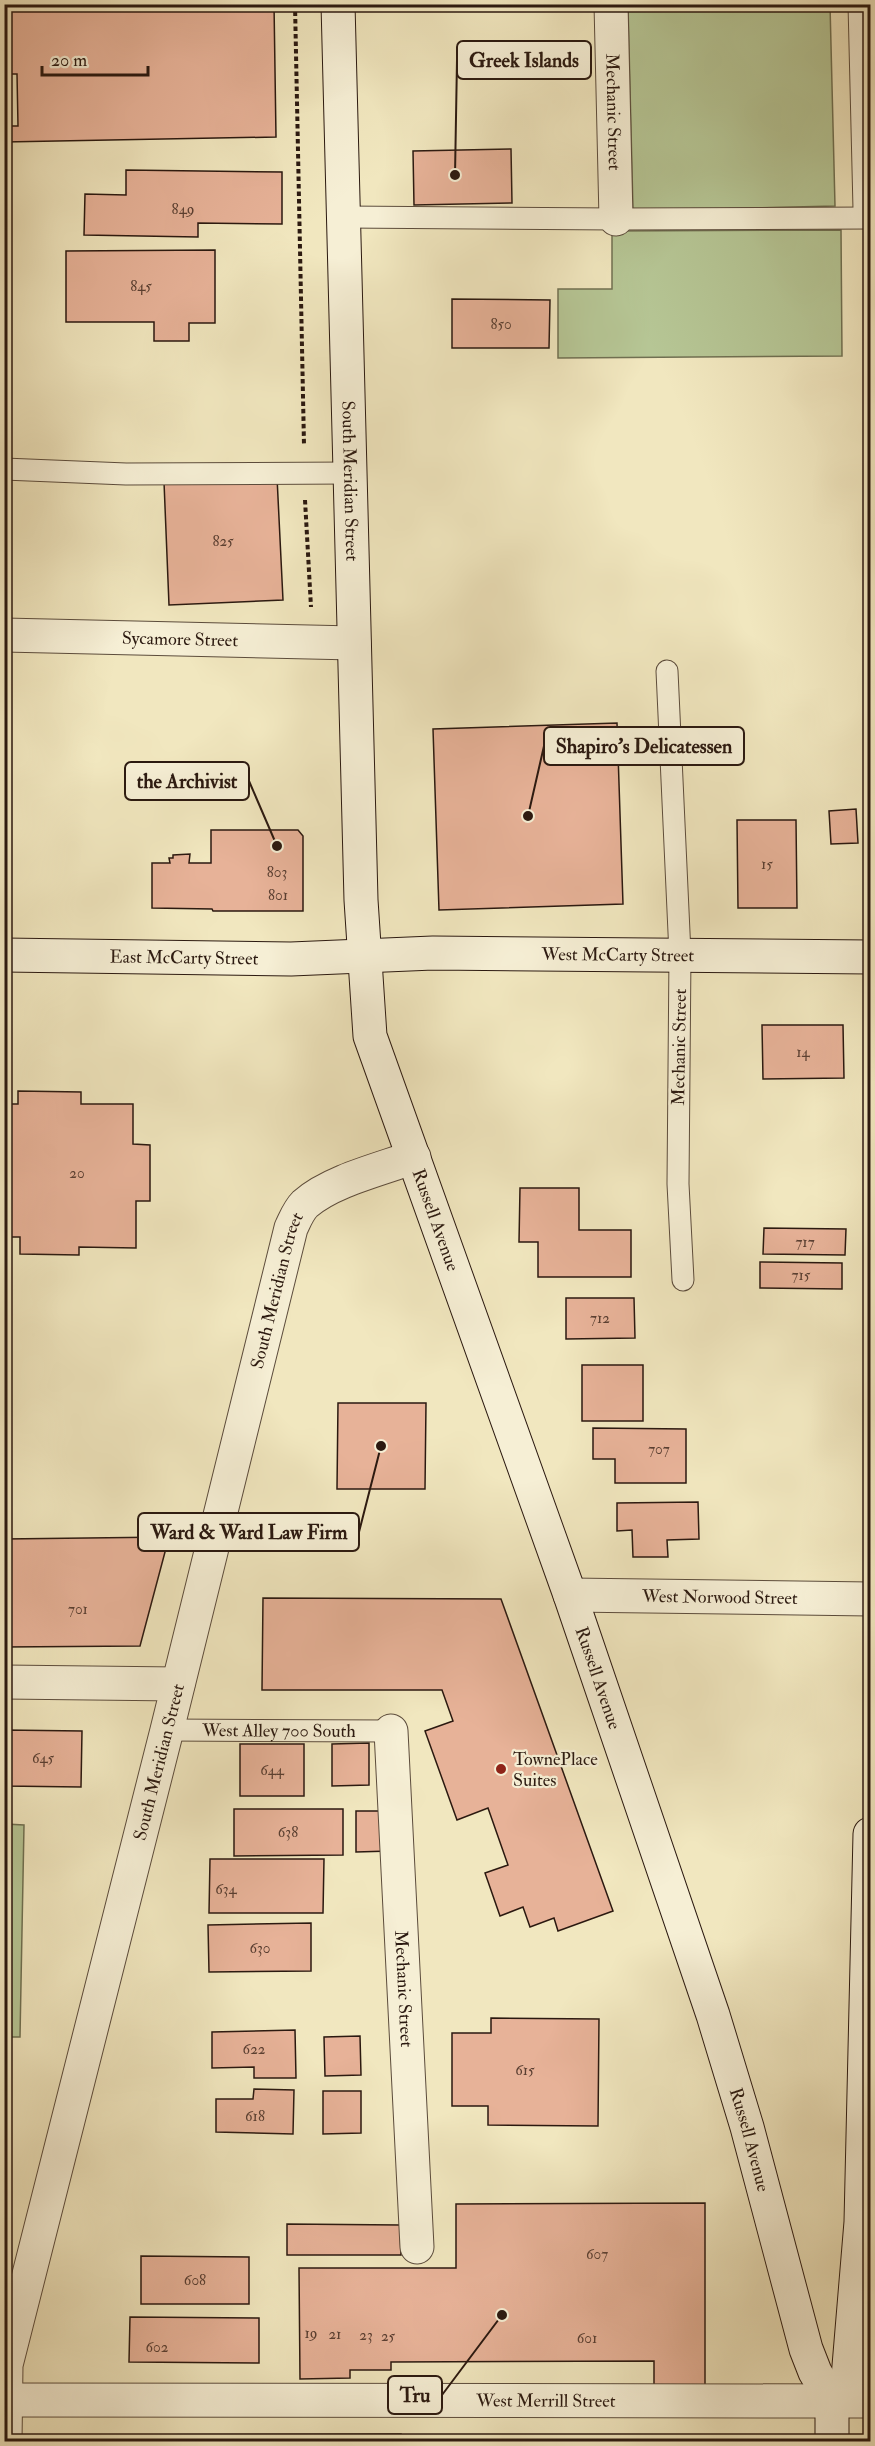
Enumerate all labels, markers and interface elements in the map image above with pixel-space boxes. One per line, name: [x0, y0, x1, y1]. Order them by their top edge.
scale bar: [42, 39, 148, 77]
callout: Greek Islands: [457, 41, 591, 79]
text: Greek Islands: [469, 48, 579, 73]
text: 20 m: [51, 49, 87, 72]
street label: Mechanic Street: [600, 53, 626, 171]
house number: 849: [172, 200, 194, 219]
house number: 845: [130, 277, 152, 296]
house number: 850: [490, 315, 512, 334]
street label: South Meridian Street: [336, 400, 363, 562]
house number: 825: [212, 532, 234, 551]
street label: Sycamore Street: [122, 627, 239, 652]
callout: Shapiro's Delicatessen: [544, 727, 744, 765]
text: Shapiro's Delicatessen: [556, 734, 733, 760]
callout: the Archivist: [125, 762, 249, 800]
text: the Archivist: [137, 769, 238, 794]
house number: 15: [761, 855, 773, 874]
house number: 803: [267, 863, 287, 882]
house number: 801: [268, 886, 288, 905]
street label: West McCarty Street: [540, 943, 694, 967]
street label: East McCarty Street: [109, 945, 259, 971]
street label: Mechanic Street: [667, 988, 692, 1106]
house number: 14: [796, 1043, 811, 1062]
house number: 20: [69, 1164, 85, 1183]
street label: Russell Avenue: [406, 1166, 464, 1275]
street label: South Meridian Street: [246, 1208, 309, 1371]
house number: 717: [795, 1233, 815, 1252]
house number: 715: [792, 1266, 811, 1285]
house number: 712: [590, 1309, 610, 1328]
house number: 707: [648, 1440, 670, 1459]
callout: Ward & Ward Law Firm: [138, 1513, 359, 1551]
text: Ward & Ward Law Firm: [149, 1520, 348, 1545]
street label: West Norwood Street: [641, 1585, 798, 1610]
house number: 701: [68, 1600, 88, 1619]
street label: Russell Avenue: [570, 1624, 626, 1733]
street label: South Meridian Street: [128, 1681, 190, 1843]
street label: West Alley 700 South: [201, 1719, 356, 1743]
place label: TownePlace Suites: [513, 1748, 598, 1792]
house number: 645: [32, 1749, 55, 1768]
house number: 644: [260, 1761, 285, 1780]
marker: TownePlace Suites: [494, 1762, 508, 1776]
house number: 638: [278, 1823, 298, 1842]
house number: 634: [215, 1880, 238, 1899]
street label: Mechanic Street: [389, 1930, 418, 2048]
house number: 630: [249, 1939, 271, 1958]
house number: 622: [243, 2040, 266, 2059]
house number: 615: [515, 2061, 535, 2080]
street label: Russell Avenue: [724, 2085, 775, 2195]
house number: 618: [245, 2107, 265, 2126]
house number: 607: [586, 2245, 608, 2264]
house number: 608: [184, 2271, 206, 2290]
house number: 19: [305, 2324, 317, 2343]
house number: 21: [329, 2325, 341, 2344]
house number: 23: [359, 2326, 373, 2345]
house number: 25: [381, 2327, 395, 2346]
house number: 601: [577, 2329, 597, 2348]
house number: 602: [146, 2338, 169, 2357]
callout: Tru: [388, 2376, 442, 2414]
text: Tru: [399, 2383, 431, 2408]
street label: West Merrill Street: [475, 2390, 616, 2413]

